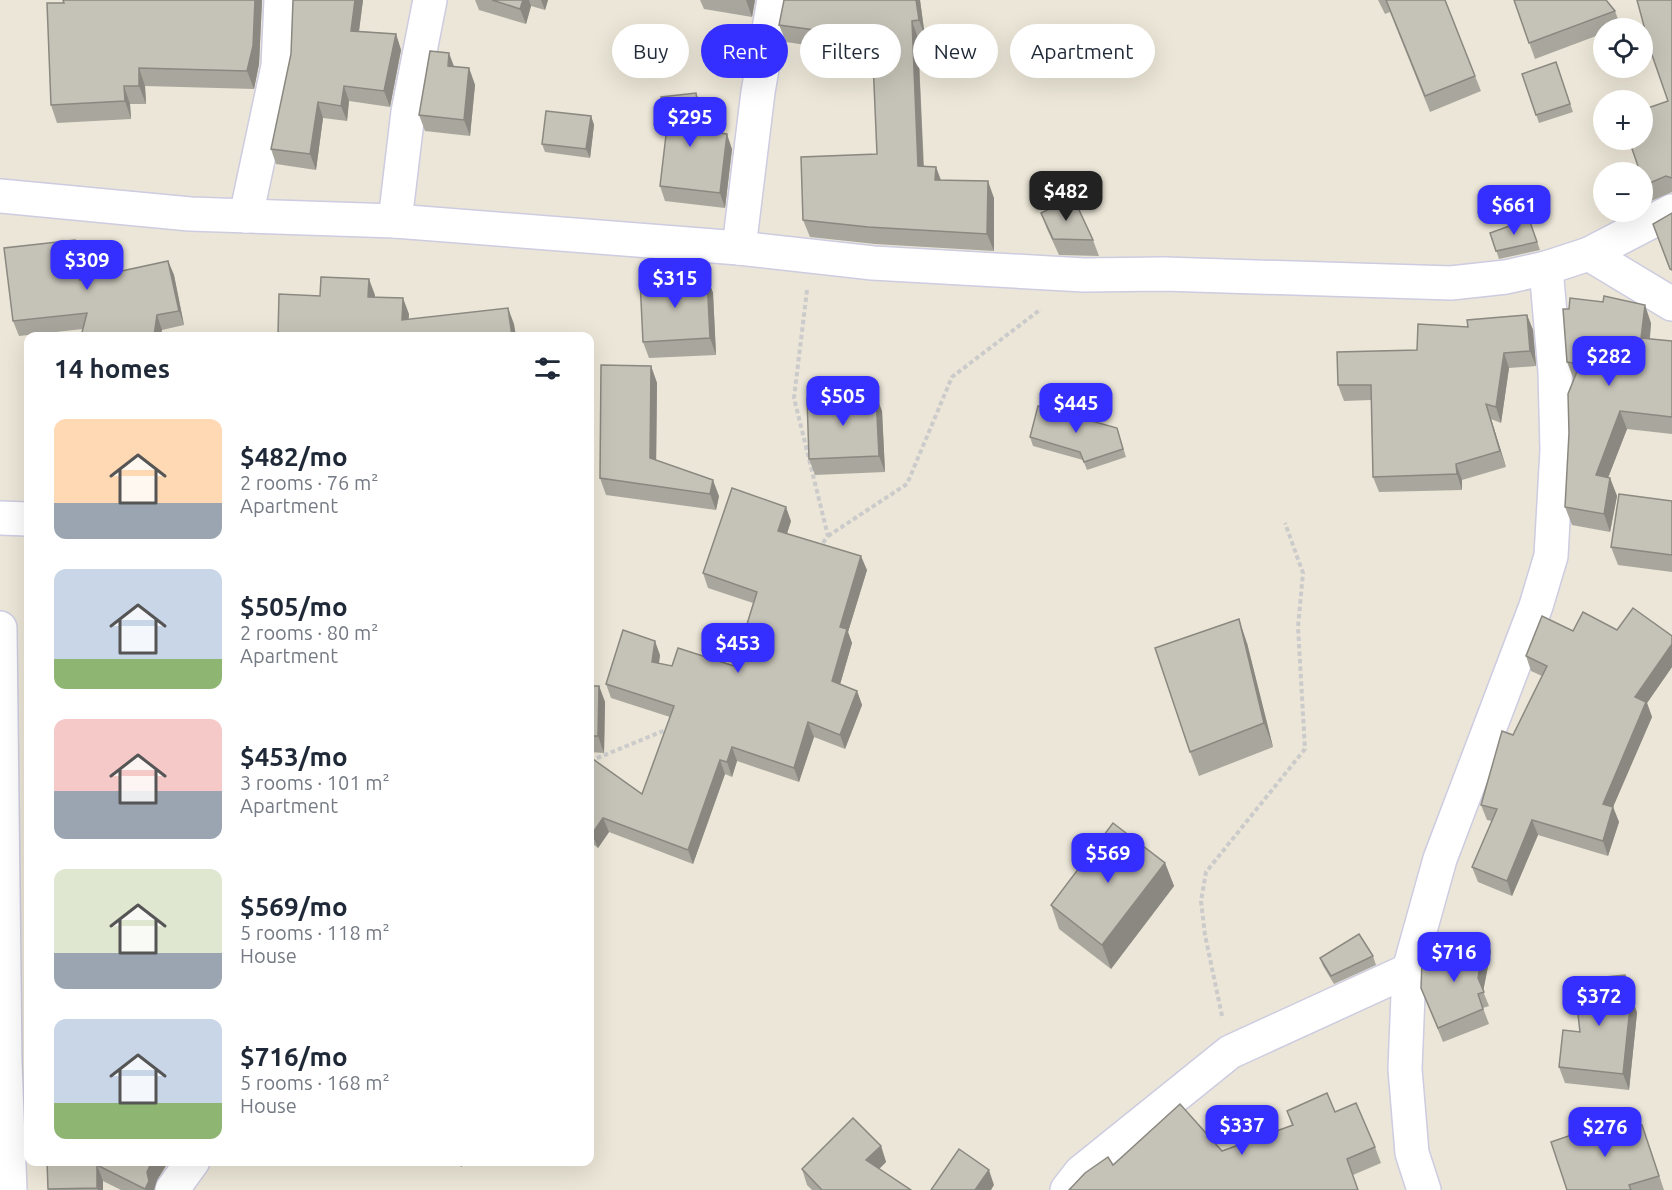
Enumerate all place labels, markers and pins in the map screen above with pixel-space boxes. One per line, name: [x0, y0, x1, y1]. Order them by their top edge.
pin: $295: [654, 97, 726, 148]
pin: $482: [1030, 171, 1102, 222]
pin: $661: [1478, 185, 1550, 236]
pin: $309: [51, 240, 123, 291]
pin: $315: [639, 258, 711, 309]
pin: $282: [1573, 336, 1645, 387]
pin: $505: [807, 376, 879, 427]
pin: $445: [1040, 383, 1112, 434]
pin: $453: [702, 623, 774, 674]
pin: $569: [1072, 833, 1144, 884]
pin: $716: [1418, 932, 1490, 983]
pin: $372: [1563, 976, 1635, 1027]
pin: $337: [1206, 1105, 1278, 1156]
pin: $276: [1569, 1107, 1641, 1158]

